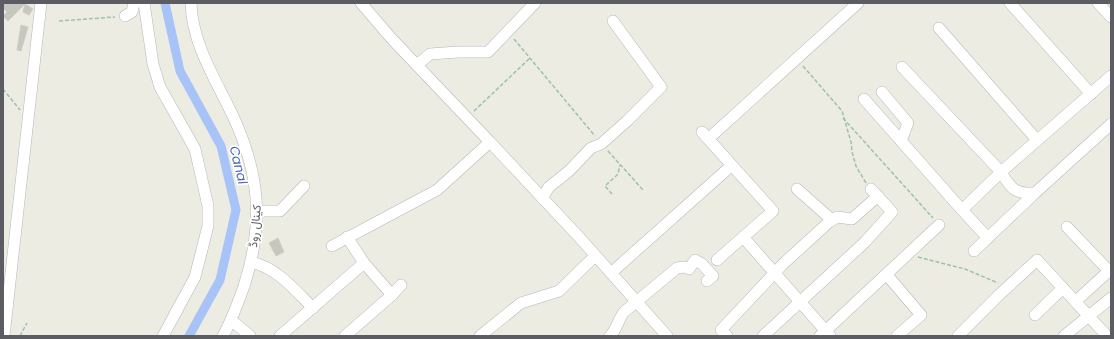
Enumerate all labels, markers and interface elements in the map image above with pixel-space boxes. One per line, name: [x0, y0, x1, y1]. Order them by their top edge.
water label: Canal: [225, 144, 253, 187]
street label: کینال روڈ: [244, 204, 265, 248]

